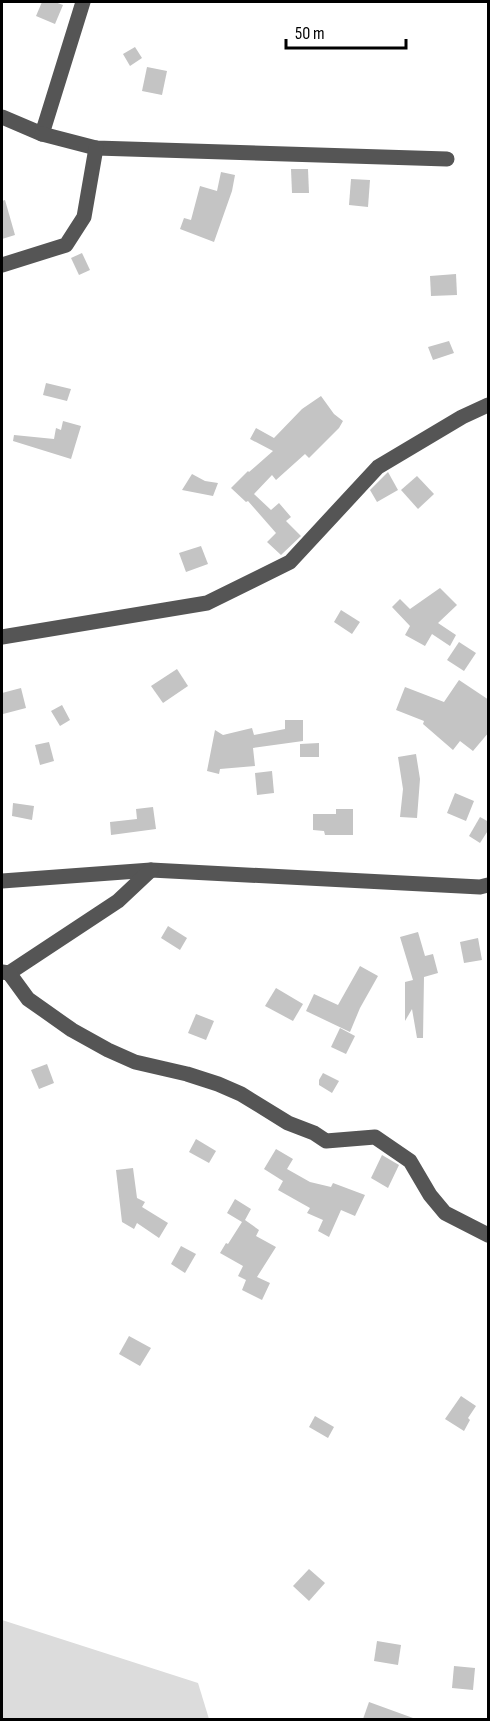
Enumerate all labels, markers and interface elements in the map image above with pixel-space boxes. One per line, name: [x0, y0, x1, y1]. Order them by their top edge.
scale bar: [286, 12, 406, 50]
text: 50 m: [295, 23, 325, 44]

